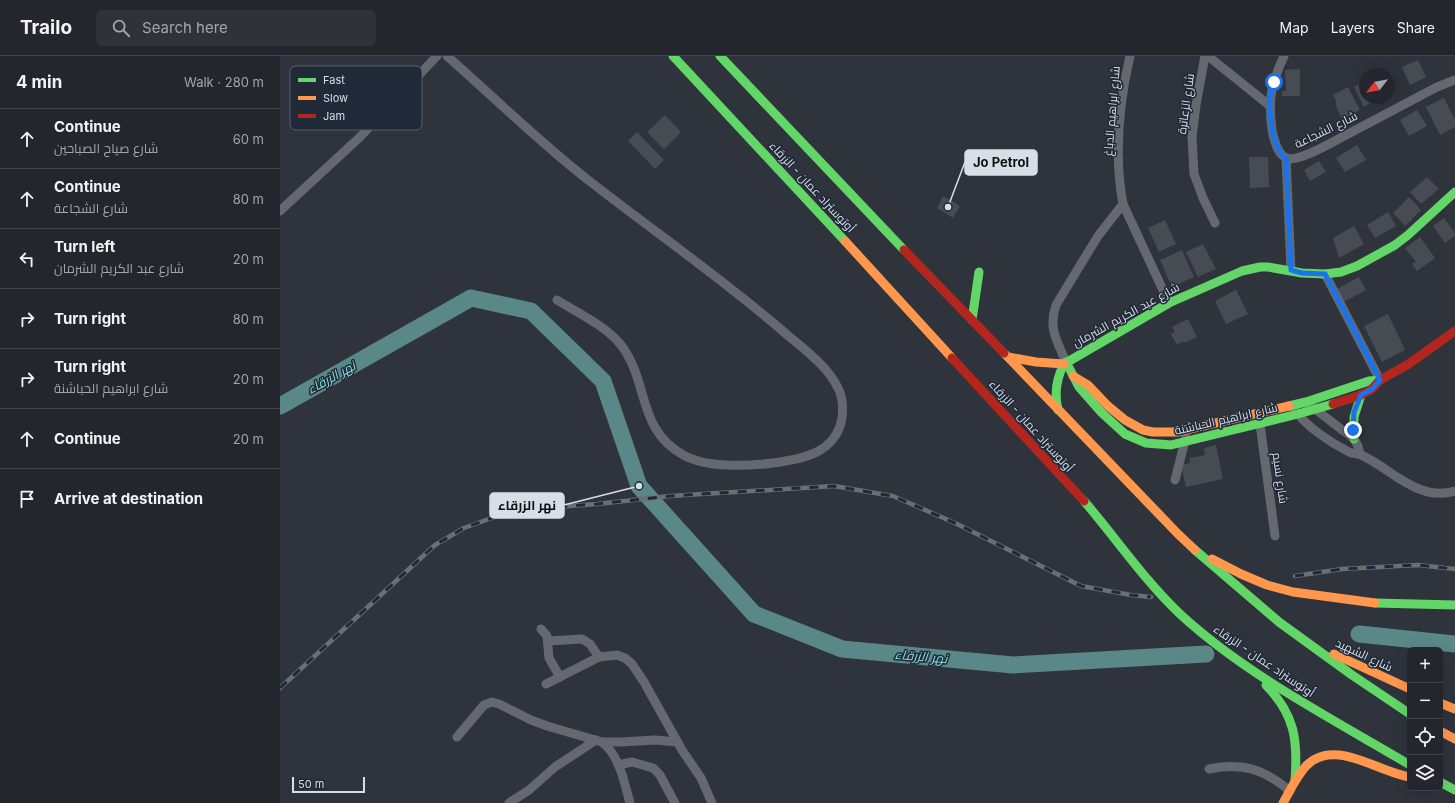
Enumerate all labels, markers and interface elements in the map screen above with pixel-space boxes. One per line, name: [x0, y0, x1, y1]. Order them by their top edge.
search box: [96, 10, 376, 46]
text: Trailo: [20, 16, 72, 39]
icon: search: [110, 17, 132, 39]
text: Search here: [142, 18, 228, 37]
text: Map: [1280, 19, 1309, 36]
text: Layers: [1331, 19, 1375, 36]
text: Share: [1397, 19, 1435, 36]
street label: شارع ابراهيم الدباغ: [1100, 65, 1124, 157]
legend: [290, 66, 422, 130]
north arrow: [1359, 68, 1395, 104]
text: 4 min: [16, 72, 62, 92]
text: Fast: [323, 73, 345, 87]
street label: شارع الزعاترة: [1174, 73, 1198, 135]
route start: [1265, 73, 1283, 91]
text: Walk · 280 m: [184, 74, 264, 90]
text: Slow: [323, 91, 348, 105]
street label: شارع الشجاعة: [1292, 108, 1360, 152]
text: Jam: [323, 109, 345, 123]
text: Continue: [54, 117, 121, 136]
icon: ahead: [16, 128, 38, 150]
text: 60 m: [233, 131, 264, 147]
street label: أوتوستراد عمان - الزرقاء: [766, 138, 858, 235]
text: شارع صياح الصباحين: [54, 140, 158, 156]
callout: Jo Petrol: [965, 150, 1037, 175]
text: Jo Petrol: [973, 154, 1029, 170]
text: Continue: [54, 177, 121, 196]
icon: ahead: [16, 188, 38, 210]
text: 80 m: [233, 191, 264, 207]
text: شارع الشجاعة: [54, 200, 128, 216]
text: Turn left: [54, 237, 115, 256]
icon: left: [16, 248, 38, 270]
text: 20 m: [233, 251, 264, 267]
text: شارع عبد الكريم الشرمان: [54, 260, 184, 276]
street label: شارع عبد الكريم الشرمان: [1070, 279, 1182, 351]
icon: right: [16, 308, 38, 330]
text: Turn right: [54, 309, 126, 328]
text: 80 m: [233, 311, 264, 327]
water label: نهر الزرقاء: [304, 356, 360, 398]
text: Turn right: [54, 357, 126, 376]
icon: right: [16, 368, 38, 390]
text: 20 m: [233, 371, 264, 387]
street label: أوتوستراد عمان - الزرقاء: [986, 376, 1077, 475]
text: شارع ابراهيم الحباشنة: [54, 380, 168, 396]
street label: شارع ابراهيم الحباشنة: [1173, 399, 1279, 439]
route end: [1344, 421, 1362, 439]
icon: ahead: [16, 428, 38, 450]
text: Continue: [54, 429, 121, 448]
text: 20 m: [233, 431, 264, 447]
street label: شارع نسيم: [1268, 451, 1292, 505]
icon: arrive: [16, 488, 38, 510]
text: Arrive at destination: [54, 489, 203, 508]
callout: نهر الزرقاء: [490, 493, 564, 518]
text: نهر الزرقاء: [498, 497, 556, 514]
street label: أوتوستراد عمان - الزرقاء: [1211, 621, 1318, 700]
street label: شارع الشهيد: [1333, 635, 1395, 675]
water label: نهر الزرقاء: [894, 646, 950, 667]
map controls: [1407, 647, 1443, 791]
button: +: [1407, 647, 1443, 683]
button: −: [1407, 683, 1443, 719]
button: locate: [1407, 719, 1443, 755]
button: layers: [1407, 755, 1443, 791]
scale bar: [292, 775, 365, 794]
text: 50 m: [298, 777, 324, 791]

